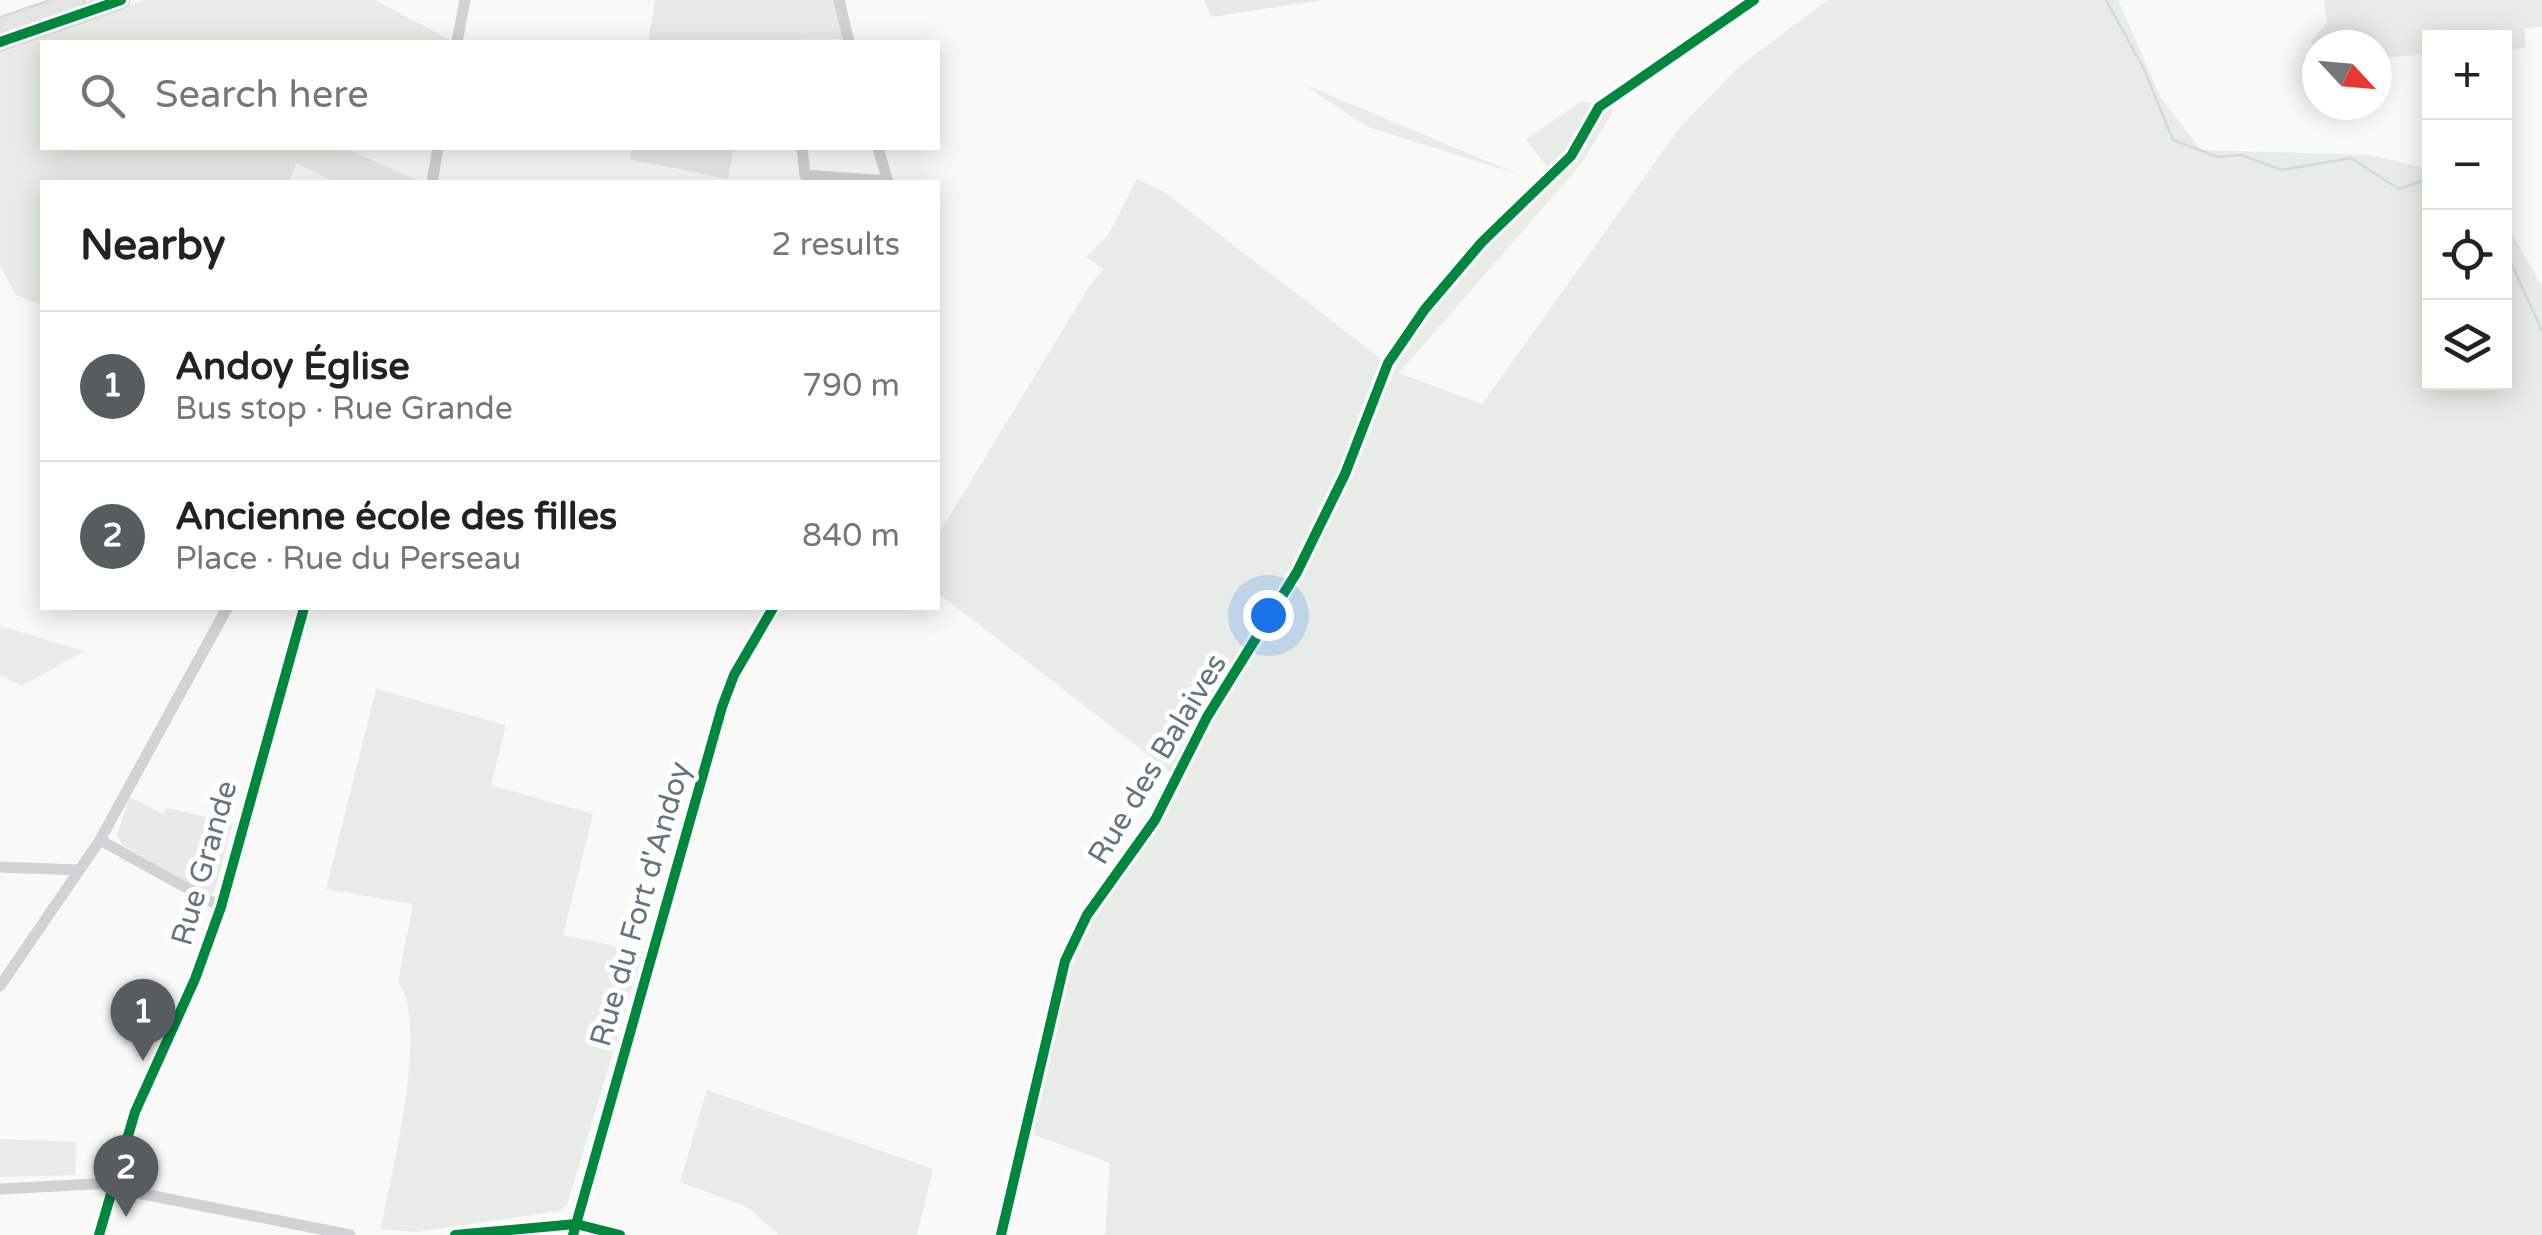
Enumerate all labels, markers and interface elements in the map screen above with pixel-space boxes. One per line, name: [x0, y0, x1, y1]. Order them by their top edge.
north arrow: [2302, 30, 2392, 120]
map controls: [2422, 30, 2512, 390]
button: +: [2422, 30, 2512, 120]
search box: [40, 40, 940, 150]
icon: search: [75, 68, 130, 123]
text: Search here: [155, 72, 369, 118]
button: −: [2422, 120, 2512, 210]
button: locate: [2422, 210, 2512, 300]
text: Nearby: [80, 220, 225, 271]
text: 2 results: [771, 226, 900, 264]
button: layers: [2422, 300, 2512, 390]
text: Andoy Église: [175, 344, 410, 390]
text: 1: [102, 367, 123, 405]
text: 790 m: [802, 367, 900, 405]
text: Bus stop · Rue Grande: [175, 390, 513, 428]
text: Ancienne école des filles: [175, 494, 617, 540]
text: 2: [102, 517, 123, 555]
text: 840 m: [802, 517, 900, 555]
text: Place · Rue du Perseau: [175, 540, 521, 578]
your location: [1243, 590, 1294, 641]
street label: Rue des Balaives: [1080, 647, 1235, 871]
street label: Rue du Fort d'Andoy: [582, 757, 699, 1051]
street label: Rue Grande: [163, 776, 246, 950]
pin: 1: [110, 978, 176, 1061]
pin: 2: [94, 1134, 158, 1217]

